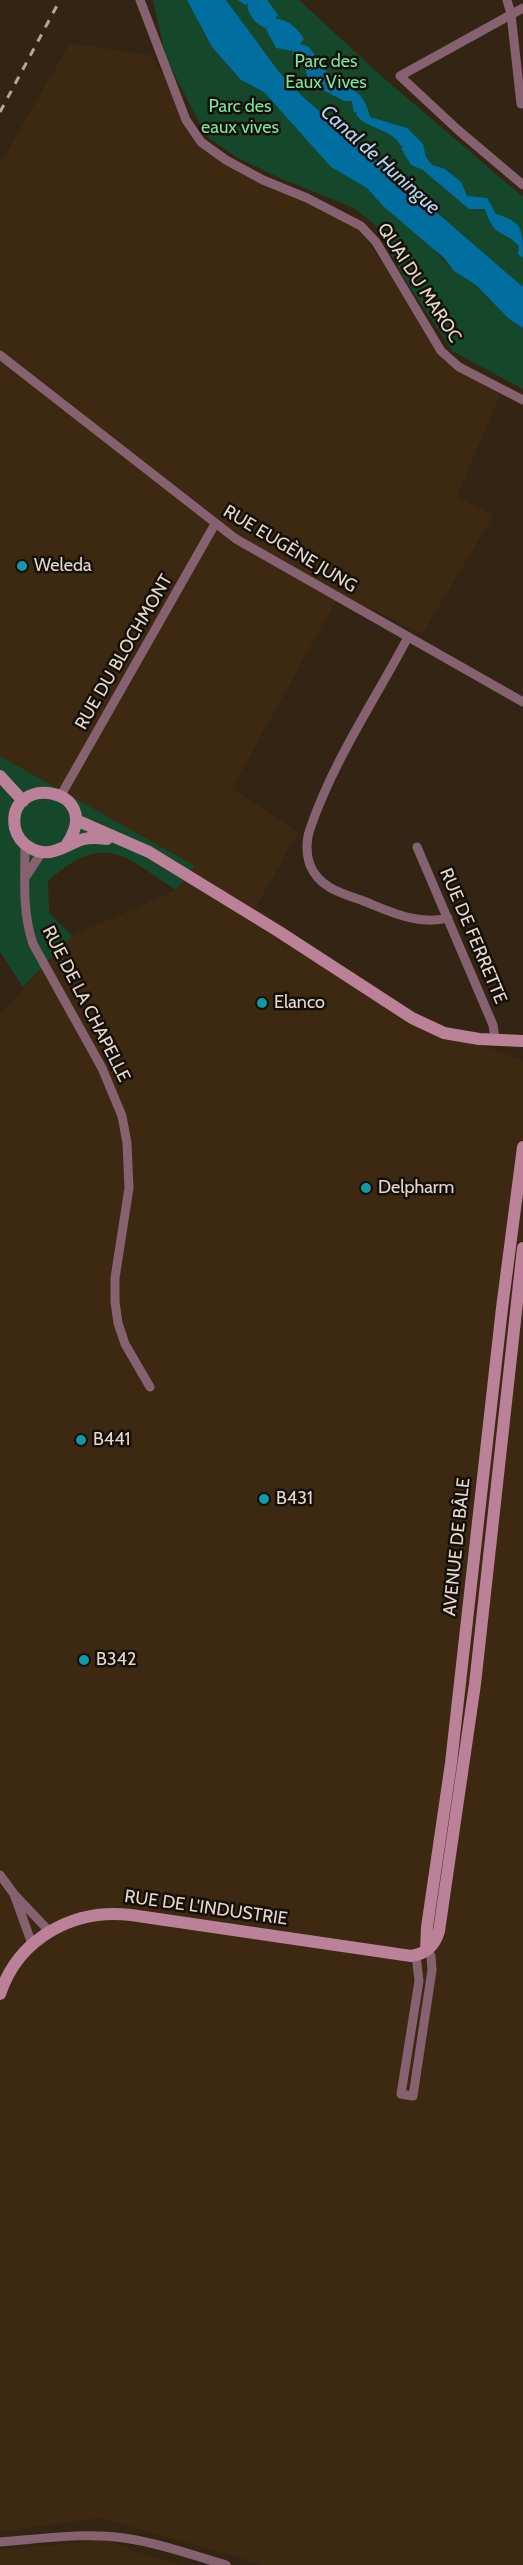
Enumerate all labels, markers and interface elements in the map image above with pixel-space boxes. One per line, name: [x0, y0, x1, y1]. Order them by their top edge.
park label: Parc des Eaux Vives: [285, 51, 367, 94]
park label: Parc des eaux vives: [201, 96, 279, 138]
water label: Canal de Huningue: [315, 100, 445, 220]
street label: QUAI DU MAROC: [372, 219, 466, 347]
street label: RUE EUGÈNE JUNG: [219, 501, 361, 597]
place label: Weleda: [34, 555, 92, 577]
marker: Weleda: [15, 559, 29, 573]
street label: RUE DU BLOCHMONT: [71, 571, 177, 733]
street label: RUE DE FERRETTE: [435, 865, 511, 1007]
street label: RUE DE LA CHAPELLE: [37, 922, 135, 1086]
place label: Elanco: [274, 992, 325, 1014]
marker: Elanco: [255, 996, 269, 1010]
place label: Delpharm: [378, 1177, 454, 1199]
marker: Delpharm: [359, 1181, 373, 1195]
place label: B441: [93, 1429, 130, 1451]
marker: B441: [74, 1433, 88, 1447]
street label: AVENUE DE BÂLE: [439, 1477, 475, 1617]
place label: B431: [276, 1488, 313, 1510]
marker: B431: [257, 1492, 271, 1506]
place label: B342: [96, 1649, 136, 1671]
marker: B342: [77, 1653, 91, 1667]
street label: RUE DE L'INDUSTRIE: [123, 1886, 289, 1930]

